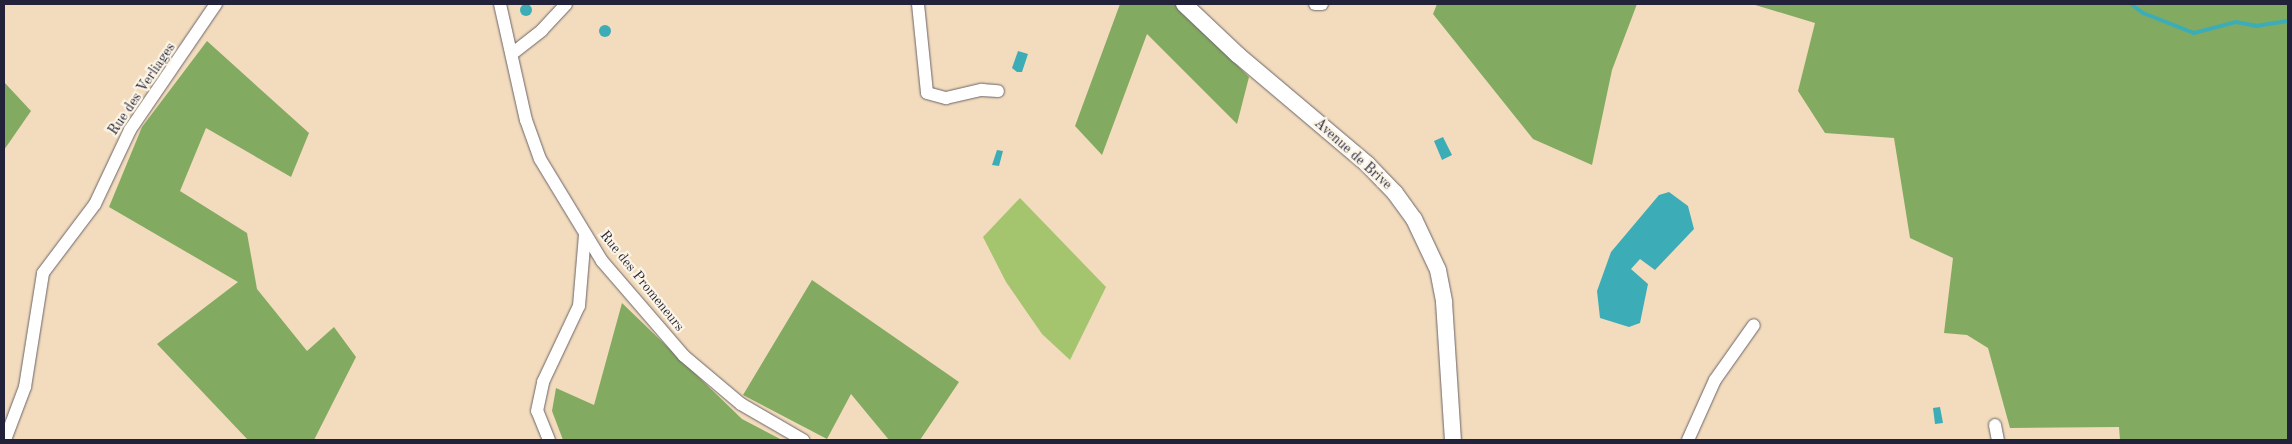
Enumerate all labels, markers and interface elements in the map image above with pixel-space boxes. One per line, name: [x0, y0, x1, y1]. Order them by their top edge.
street label: Rue des Verliages: [105, 40, 179, 138]
street label: Avenue de Brive: [1311, 115, 1395, 193]
street label: Rue des Promeneurs: [596, 227, 688, 335]

